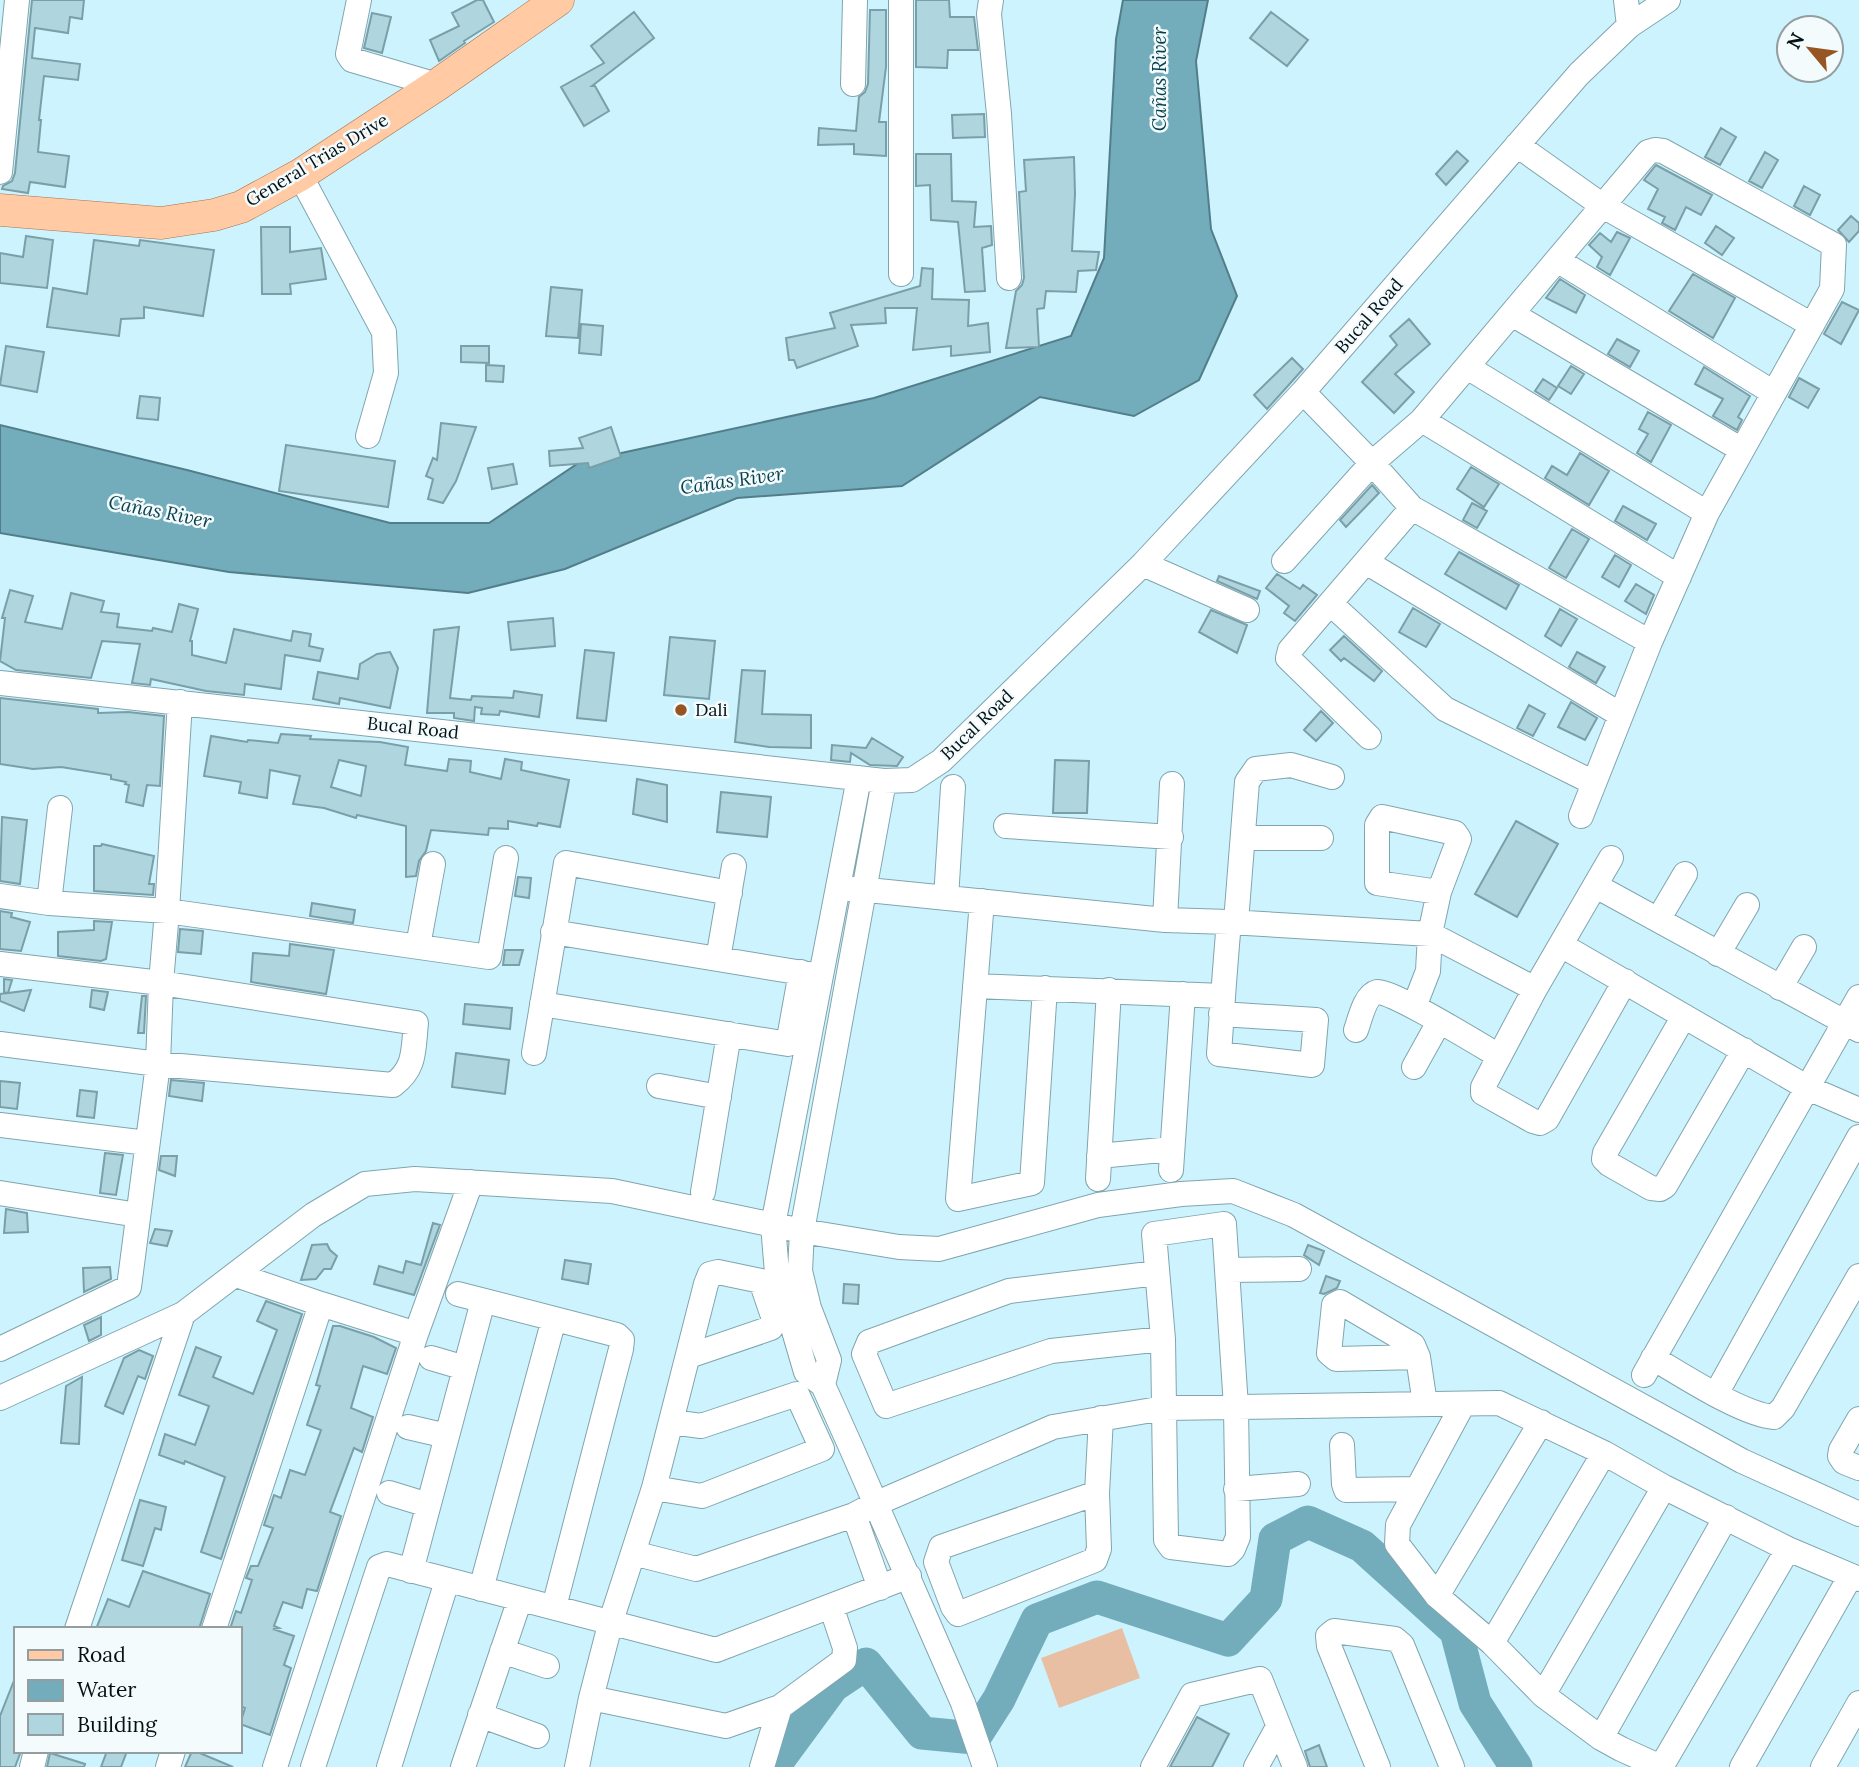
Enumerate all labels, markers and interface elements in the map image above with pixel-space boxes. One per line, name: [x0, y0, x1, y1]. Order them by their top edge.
north arrow: [1775, 14, 1845, 84]
water label: Cañas River: [1147, 26, 1171, 131]
text: N: [1781, 28, 1809, 53]
street label: General Trias Drive: [241, 108, 392, 211]
street label: Bucal Road: [1330, 273, 1408, 358]
water label: Cañas River: [679, 461, 786, 499]
water label: Cañas River: [106, 489, 214, 533]
street label: Bucal Road: [936, 684, 1018, 765]
place label: Dali: [695, 698, 728, 721]
marker: Dali: [673, 702, 689, 718]
street label: Bucal Road: [366, 711, 460, 744]
legend: [14, 1627, 242, 1753]
text: Road: [77, 1641, 126, 1668]
text: Water: [77, 1676, 136, 1703]
text: Building: [77, 1711, 157, 1738]

